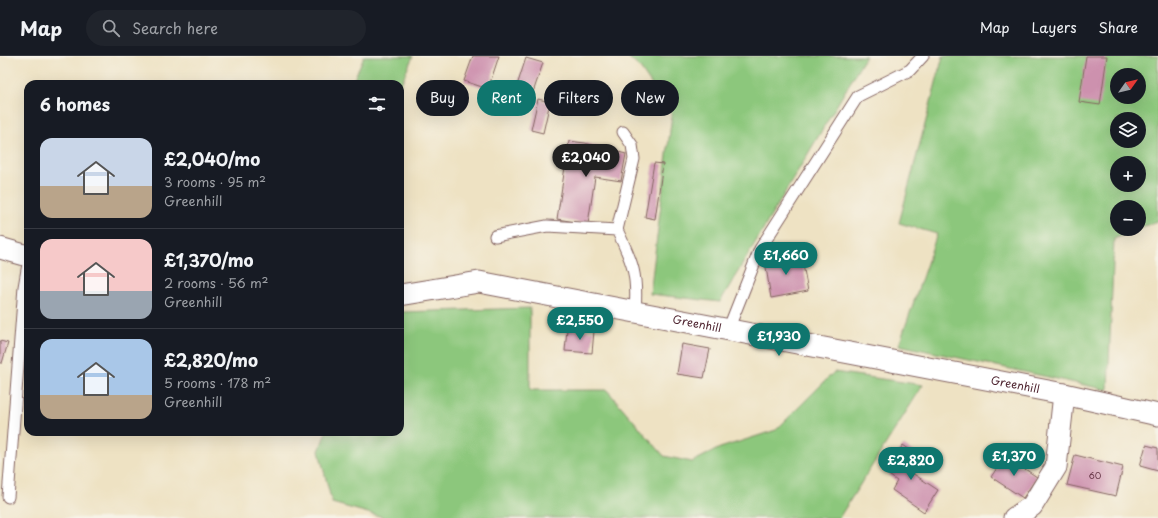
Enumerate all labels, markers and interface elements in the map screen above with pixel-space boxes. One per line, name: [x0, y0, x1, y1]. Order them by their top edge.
search box: [86, 10, 366, 46]
text: Map: [20, 14, 62, 42]
text: Search here: [132, 16, 218, 39]
icon: search: [100, 17, 122, 39]
text: Map: [980, 17, 1010, 38]
text: Layers: [1032, 17, 1077, 38]
text: Share: [1099, 17, 1138, 38]
north arrow: [1110, 68, 1146, 104]
map controls: [1110, 68, 1146, 236]
chip: Buy: [416, 80, 469, 116]
chip: Rent: [477, 80, 536, 116]
chip: Filters: [544, 80, 613, 116]
chip: New: [621, 80, 679, 116]
text: 6 homes: [40, 91, 110, 117]
icon: filters: [366, 93, 388, 115]
button: layers: [1110, 112, 1146, 148]
pin: £2,040: [553, 144, 619, 178]
text: £2,040/mo: [164, 146, 260, 172]
text: £2,040: [561, 147, 611, 166]
icon: home: [72, 154, 120, 202]
button: +: [1110, 156, 1146, 192]
text: 3 rooms · 95 m²: [164, 172, 266, 191]
text: Greenhill: [164, 191, 222, 210]
button: −: [1110, 200, 1146, 236]
pin: £1,660: [753, 242, 819, 276]
text: £1,660: [763, 245, 809, 264]
text: £1,370/mo: [164, 247, 254, 273]
icon: home: [72, 255, 120, 303]
text: 2 rooms · 56 m²: [164, 273, 268, 292]
text: Greenhill: [164, 292, 222, 311]
pin: £2,550: [547, 307, 613, 341]
text: £2,550: [556, 310, 604, 329]
street label: Greenhill: [671, 310, 723, 336]
pin: £1,930: [746, 323, 812, 357]
text: £1,930: [757, 326, 801, 345]
text: £2,820/mo: [164, 347, 258, 373]
icon: home: [72, 355, 120, 403]
street label: Greenhill: [989, 371, 1041, 397]
text: 5 rooms · 178 m²: [164, 373, 271, 392]
text: Greenhill: [164, 392, 222, 411]
pin: £1,370: [981, 443, 1047, 477]
text: £1,370: [992, 446, 1036, 465]
pin: £2,820: [878, 447, 944, 481]
text: £2,820: [887, 450, 935, 469]
house number: 60: [1089, 468, 1102, 482]

